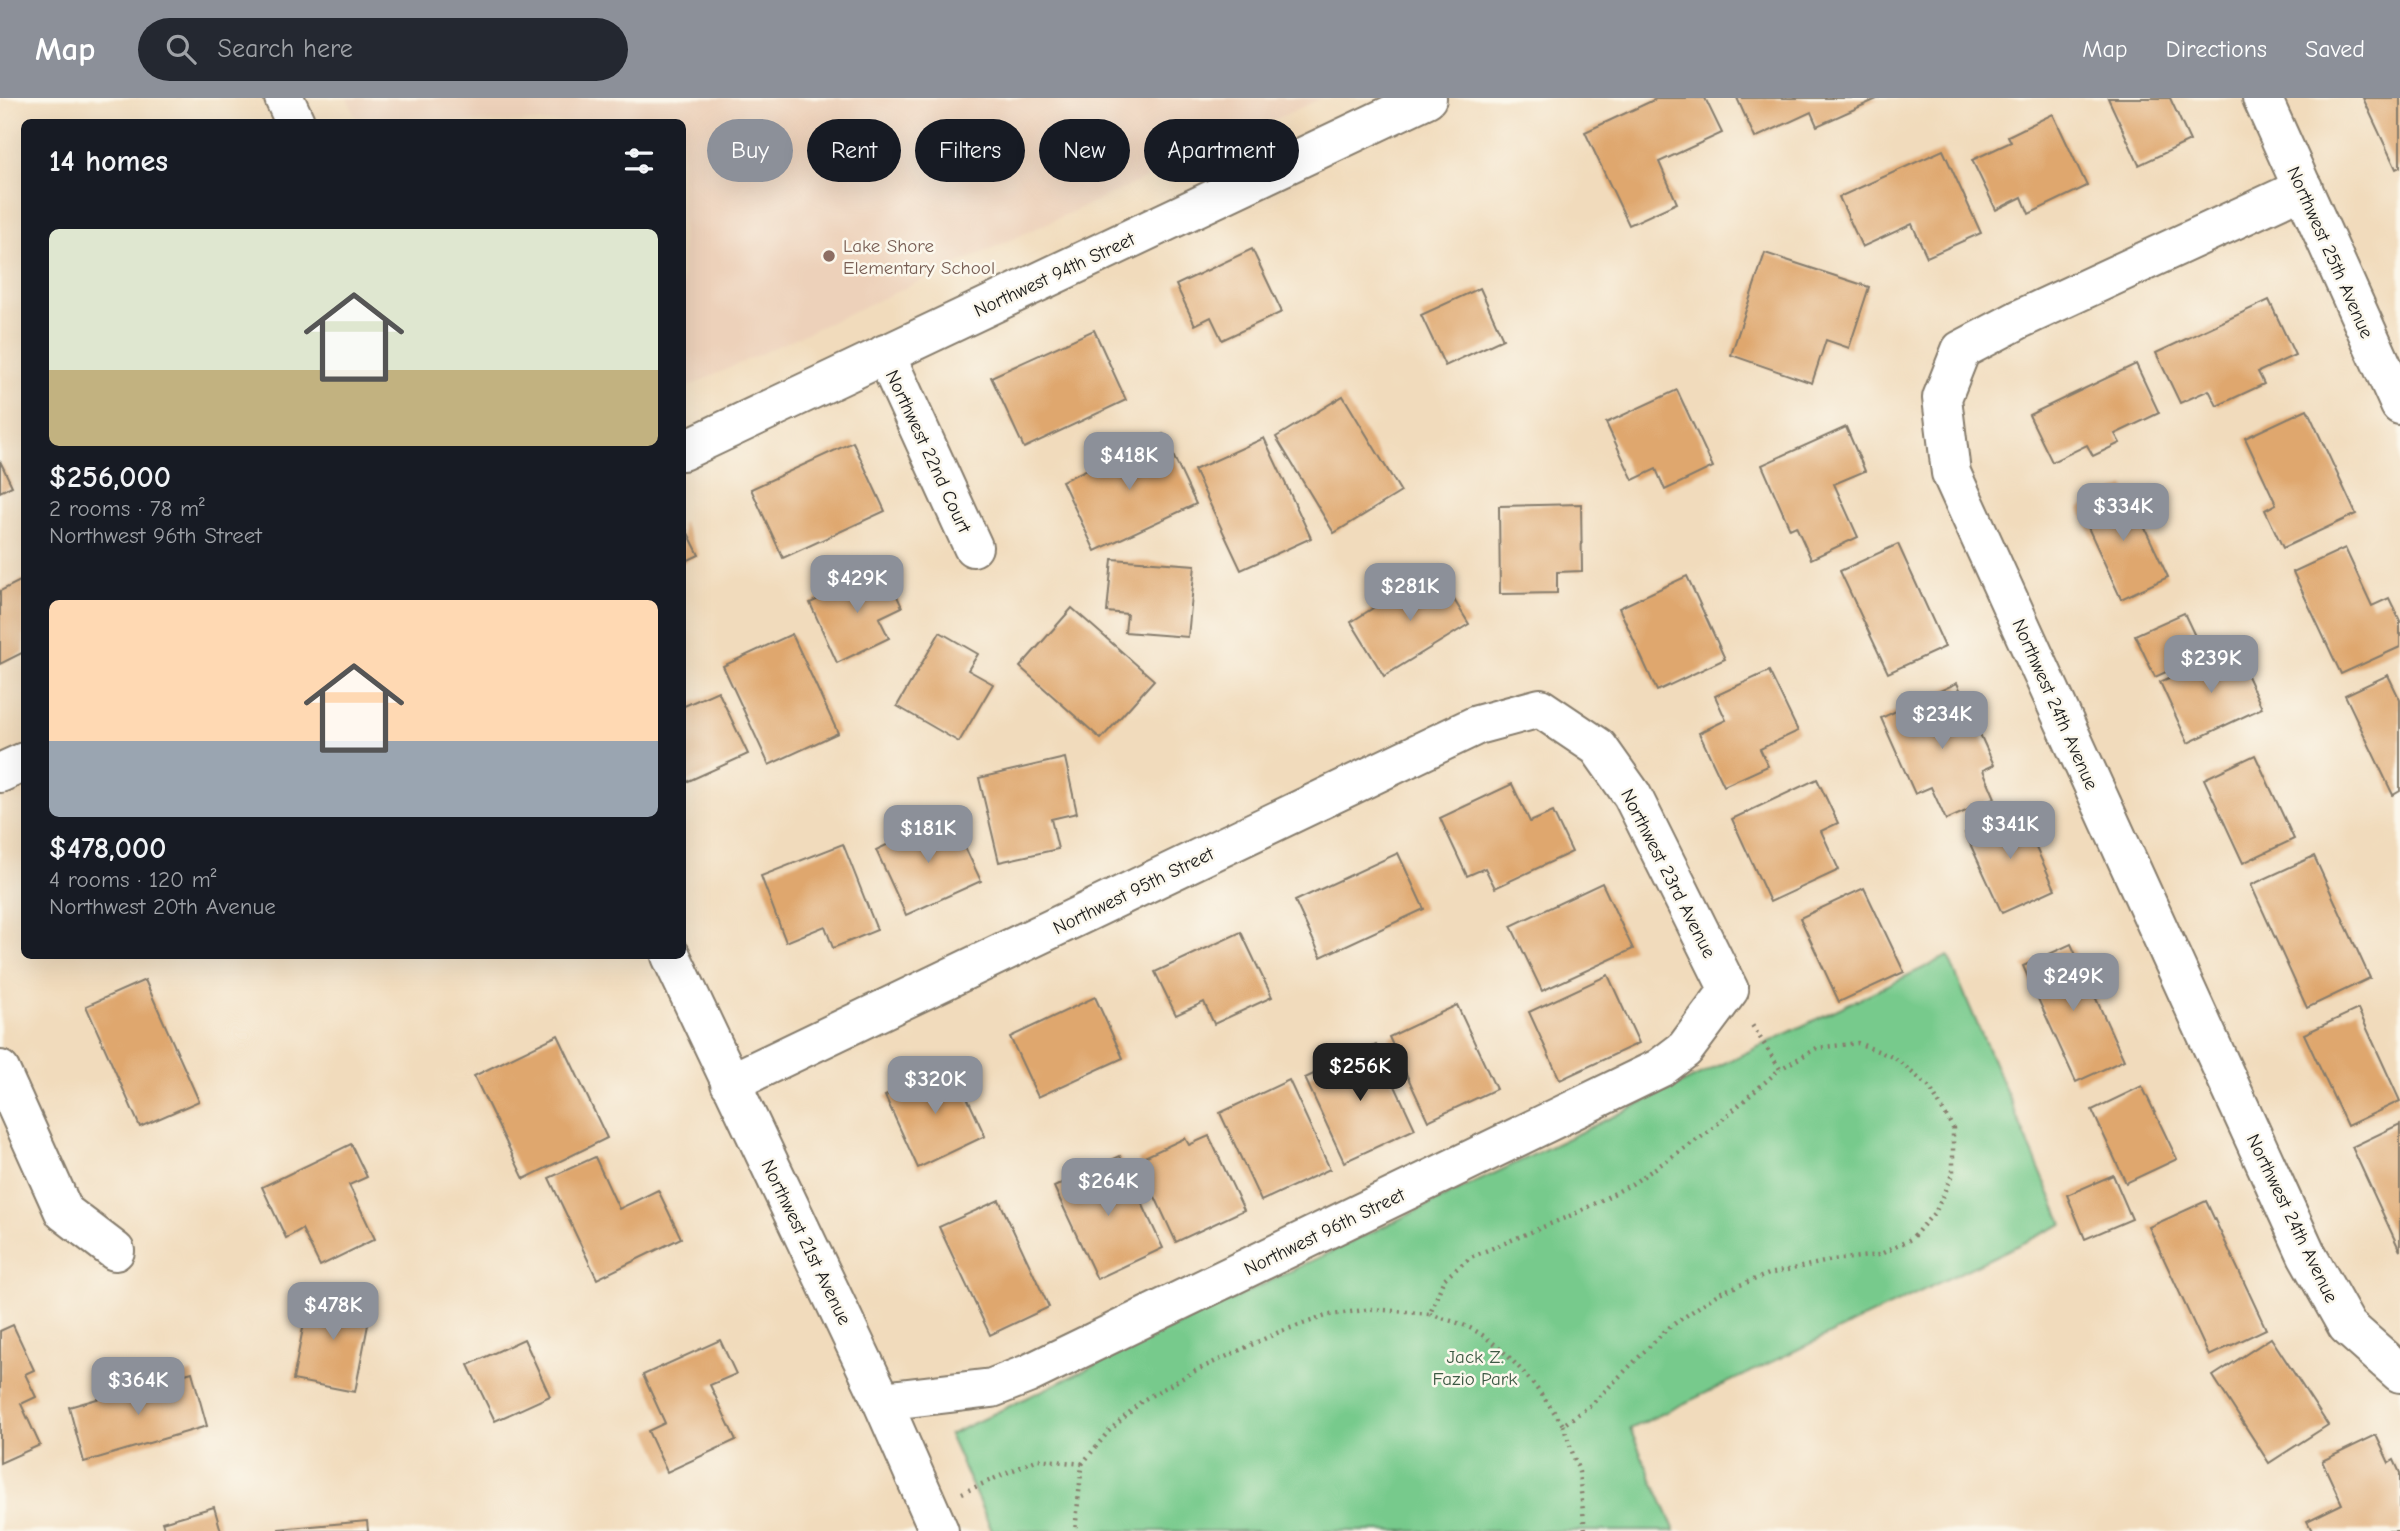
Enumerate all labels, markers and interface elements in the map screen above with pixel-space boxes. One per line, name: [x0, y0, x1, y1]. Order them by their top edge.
search box: [138, 18, 628, 81]
text: Map: [35, 30, 96, 68]
icon: search: [162, 30, 200, 68]
text: Search here: [218, 34, 353, 64]
text: Map: [2082, 35, 2128, 63]
text: Directions: [2166, 35, 2267, 63]
text: Saved: [2305, 35, 2365, 63]
chip: Buy: [707, 119, 793, 182]
chip: Rent: [807, 119, 901, 182]
chip: Filters: [915, 119, 1025, 182]
chip: New: [1039, 119, 1130, 182]
chip: Apartment: [1144, 119, 1299, 182]
icon: filters: [620, 142, 658, 180]
text: 14 homes: [49, 144, 168, 179]
street label: Northwest 25th Avenue: [2282, 163, 2378, 342]
street label: Northwest 94th Street: [971, 228, 1139, 322]
place label: Lake Shore Elementary School: [843, 235, 995, 279]
marker: Lake Shore Elementary School: [821, 248, 837, 264]
icon: home: [291, 274, 417, 400]
street label: Northwest 22nd Court: [881, 367, 976, 537]
pin: $418K: [1080, 432, 1178, 492]
text: $418K: [1100, 441, 1158, 468]
text: $256,000: [49, 460, 171, 495]
pin: $334K: [2074, 484, 2172, 543]
text: $334K: [2093, 492, 2153, 519]
text: 2 rooms · 78 m²: [49, 495, 205, 522]
text: Northwest 96th Street: [49, 522, 262, 549]
pin: $429K: [808, 556, 906, 615]
text: $429K: [826, 564, 888, 591]
pin: $281K: [1361, 564, 1459, 623]
text: $281K: [1380, 572, 1440, 599]
street label: Northwest 24th Avenue: [2007, 616, 2103, 793]
pin: $239K: [2162, 636, 2260, 695]
text: $239K: [2180, 644, 2242, 671]
icon: home: [291, 645, 417, 771]
pin: $234K: [1893, 692, 1991, 751]
text: $234K: [1912, 700, 1972, 727]
street label: Northwest 23rd Avenue: [1616, 785, 1720, 962]
pin: $341K: [1961, 802, 2059, 861]
pin: $181K: [879, 806, 977, 865]
text: $341K: [1981, 810, 2039, 837]
text: $181K: [900, 814, 956, 841]
text: $478,000: [49, 831, 166, 866]
street label: Northwest 95th Street: [1050, 842, 1218, 939]
text: 4 rooms · 120 m²: [49, 866, 216, 893]
text: Northwest 20th Avenue: [49, 893, 276, 920]
pin: $249K: [2024, 954, 2122, 1013]
text: $249K: [2043, 962, 2103, 989]
pin: $256K: [1311, 1044, 1409, 1103]
text: $256K: [1329, 1052, 1391, 1079]
pin: $320K: [886, 1056, 984, 1116]
text: $320K: [904, 1065, 966, 1092]
street label: Northwest 24th Avenue: [2242, 1131, 2342, 1306]
street label: Northwest 21st Avenue: [757, 1156, 856, 1329]
pin: $264K: [1059, 1158, 1157, 1218]
text: $264K: [1077, 1167, 1139, 1194]
street label: Northwest 96th Street: [1241, 1183, 1409, 1280]
pin: $478K: [284, 1282, 382, 1342]
text: $478K: [303, 1291, 363, 1318]
park label: Jack Z. Fazio Park: [1432, 1346, 1518, 1390]
pin: $364K: [89, 1358, 187, 1417]
text: $364K: [108, 1366, 168, 1393]

